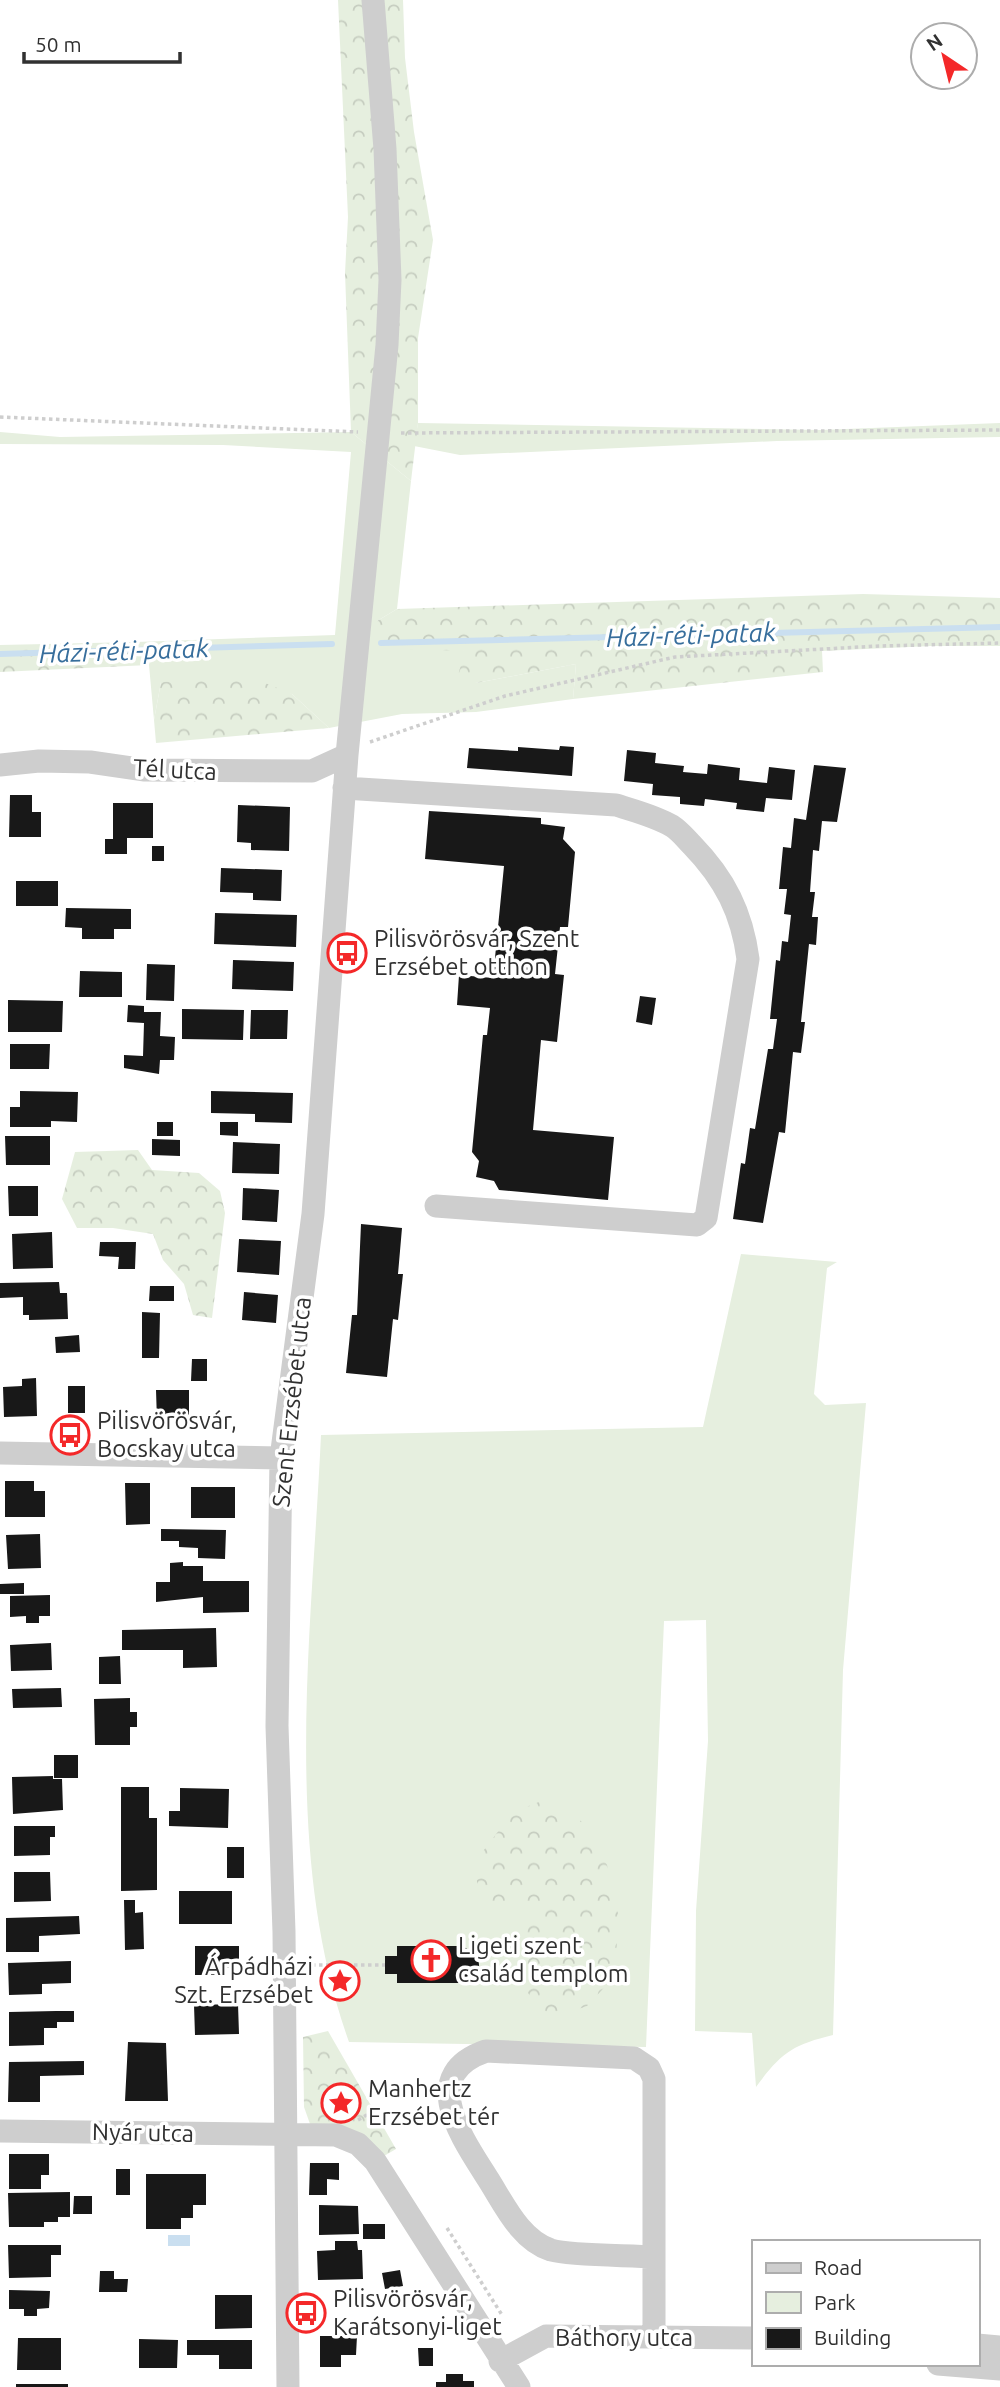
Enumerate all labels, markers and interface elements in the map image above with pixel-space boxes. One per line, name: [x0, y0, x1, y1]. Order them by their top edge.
scale bar: [24, 21, 180, 65]
north arrow: [909, 21, 979, 91]
text: N: [922, 29, 946, 55]
text: 50 m: [35, 32, 82, 56]
water label: Házi-réti-patak: [605, 617, 777, 652]
water label: Házi-réti-patak: [38, 633, 210, 668]
street label: Tél utca: [133, 754, 218, 785]
place label: Pilisvörösvár, Szent Erzsébet otthon: [374, 925, 580, 980]
bus stop icon: Pilisvörösvár, Szent Erzsébet otthon: [326, 932, 368, 974]
street label: Szent Erzsébet utca: [267, 1295, 316, 1508]
place label: Pilisvörösvár, Bocskay utca: [97, 1407, 237, 1462]
bus stop icon: Pilisvörösvár, Bocskay utca: [49, 1414, 91, 1456]
place label: Ligeti szent család templom: [458, 1932, 629, 1987]
church icon: Ligeti szent család templom: [410, 1939, 452, 1981]
place label: Árpádházi Szt. Erzsébet: [174, 1952, 314, 2008]
place icon: Árpádházi Szt. Erzsébet: [319, 1960, 361, 2002]
place label: Manhertz Erzsébet tér: [368, 2075, 499, 2130]
place icon: Manhertz Erzsébet tér: [320, 2082, 362, 2124]
street label: Nyár utca: [92, 2118, 194, 2147]
legend: [752, 2240, 979, 2366]
text: Road: [814, 2255, 862, 2279]
place label: Pilisvörösvár, Karátsonyi-liget: [333, 2285, 502, 2340]
text: Park: [814, 2290, 856, 2314]
bus stop icon: Pilisvörösvár, Karátsonyi-liget: [285, 2292, 327, 2334]
street label: Báthory utca: [555, 2324, 693, 2351]
text: Building: [814, 2325, 891, 2349]

